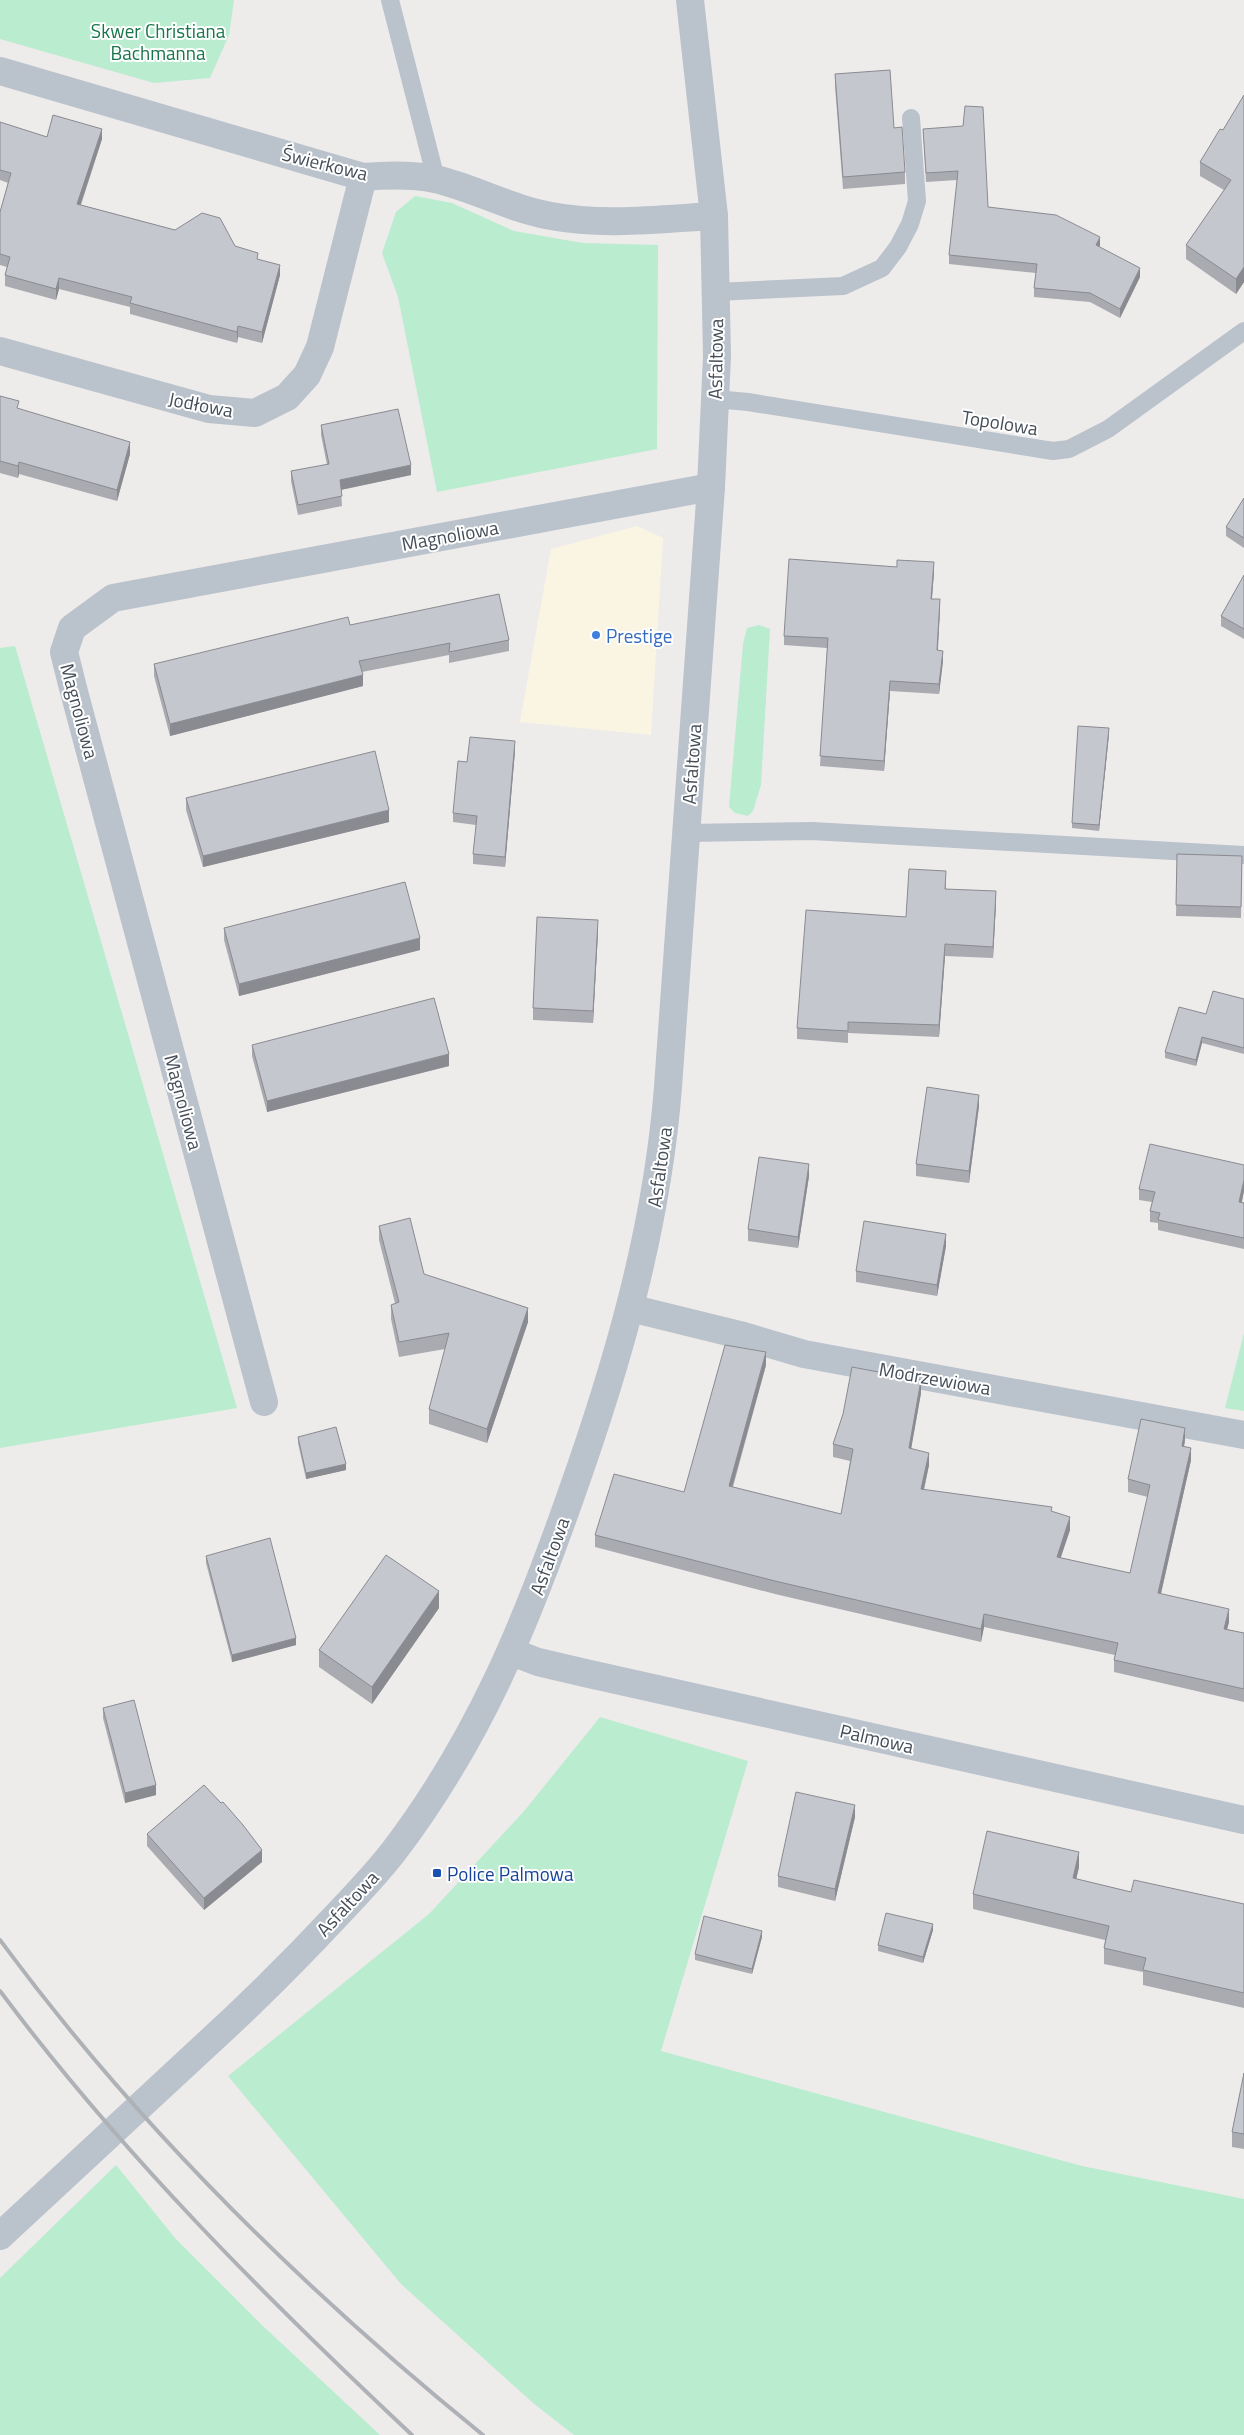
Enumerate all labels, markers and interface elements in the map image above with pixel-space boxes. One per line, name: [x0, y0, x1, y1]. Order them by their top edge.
park label: Skwer Christiana Bachmanna: [91, 16, 226, 67]
street label: Świerkowa: [279, 138, 371, 188]
street label: Asfaltowa: [700, 318, 730, 400]
street label: Jodłowa: [166, 384, 236, 425]
street label: Topolowa: [960, 402, 1041, 442]
street label: Magnoliowa: [399, 512, 501, 558]
place label: Prestige: [606, 621, 672, 650]
marker: Prestige: [590, 629, 602, 641]
street label: Magnoliowa: [53, 660, 107, 762]
street label: Asfaltowa: [674, 722, 708, 805]
street label: Magnoliowa: [157, 1051, 211, 1153]
street label: Asfaltowa: [639, 1124, 679, 1209]
street label: Modrzewiowa: [877, 1354, 994, 1402]
street label: Asfaltowa: [522, 1513, 577, 1599]
street label: Palmowa: [837, 1715, 917, 1761]
place label: Police Palmowa: [447, 1859, 574, 1888]
street label: Asfaltowa: [309, 1863, 386, 1942]
marker: Police Palmowa: [431, 1867, 443, 1879]

